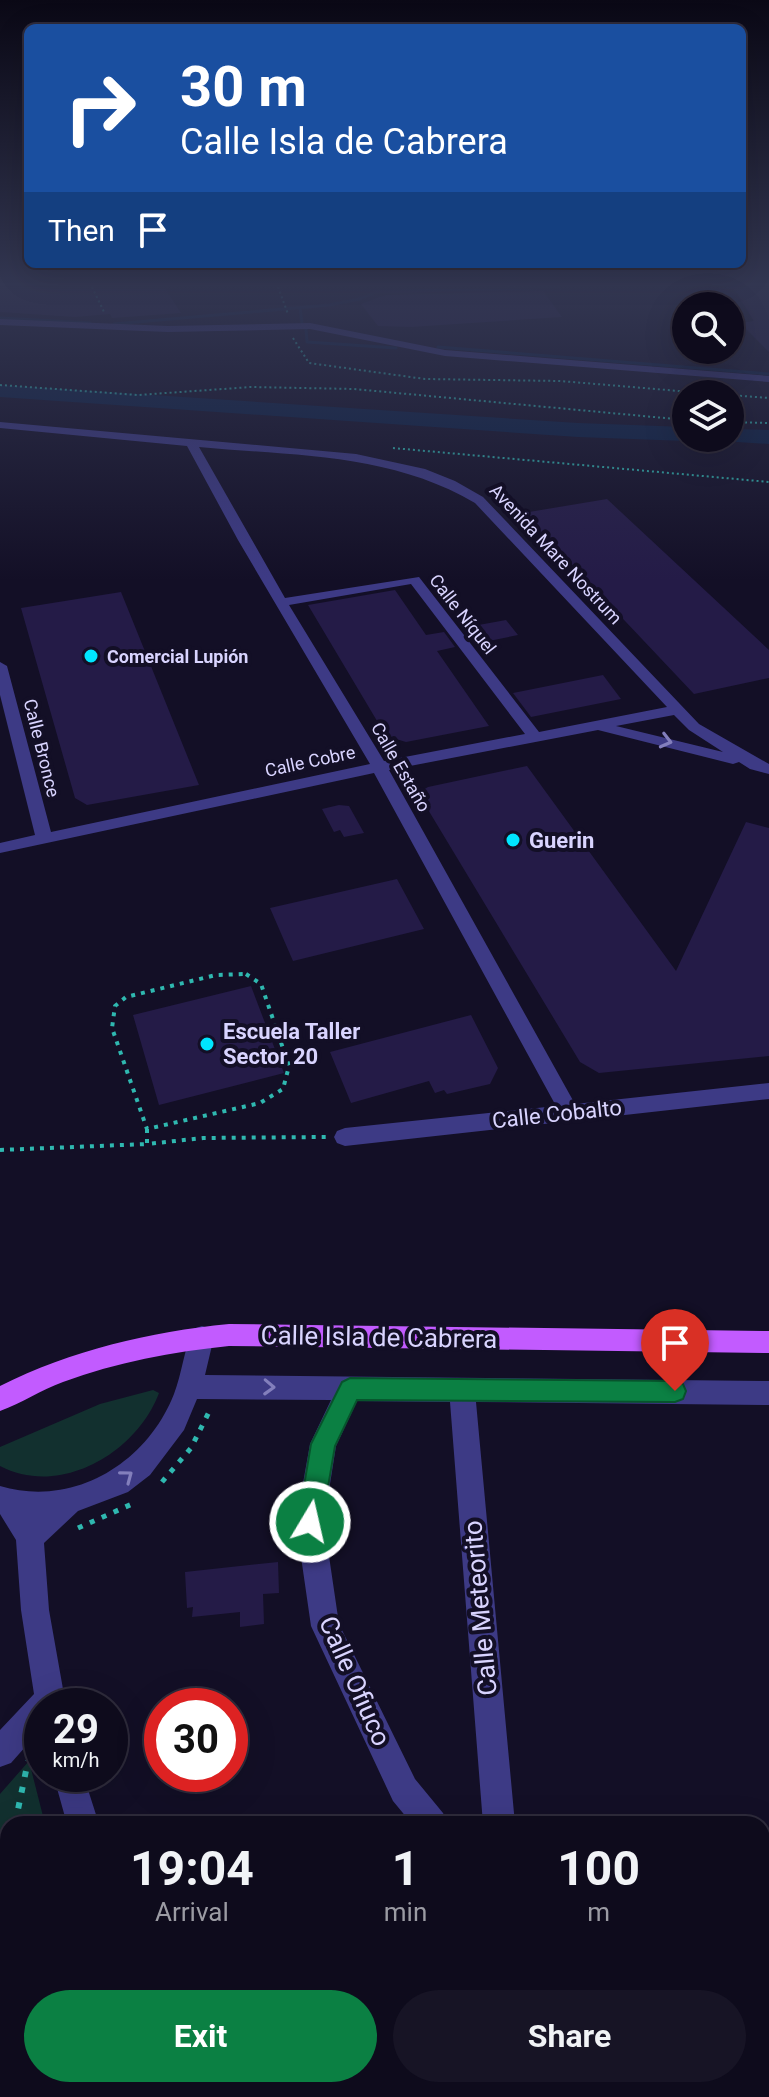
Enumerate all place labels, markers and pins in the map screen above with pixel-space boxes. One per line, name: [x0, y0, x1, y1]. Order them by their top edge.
place label: Comercial Lupión: [107, 646, 248, 667]
marker: Comercial Lupión: [82, 647, 100, 665]
place label: Guerin: [529, 828, 594, 853]
marker: Guerin: [504, 831, 522, 849]
place label: Escuela Taller Sector 20: [223, 1019, 360, 1069]
marker: Escuela Taller Sector 20: [198, 1035, 216, 1053]
pin: [641, 1309, 709, 1391]

